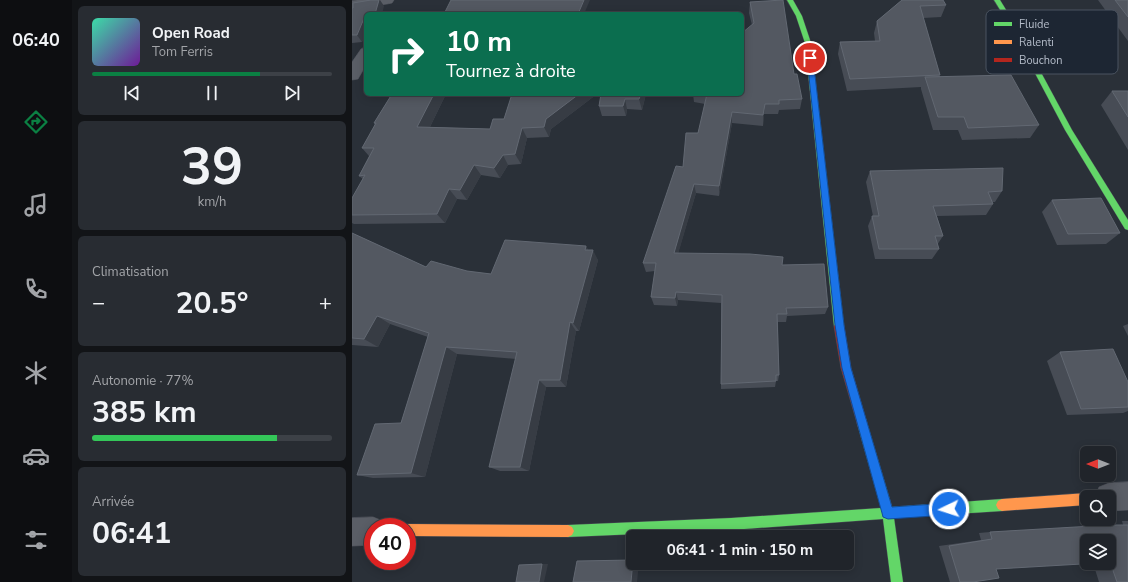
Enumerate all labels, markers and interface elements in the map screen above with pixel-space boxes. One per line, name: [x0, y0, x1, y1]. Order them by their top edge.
legend: [986, 10, 1118, 74]
text: Fluide: [1019, 17, 1049, 32]
text: Open Road: [152, 23, 230, 43]
text: 10 m: [446, 23, 512, 61]
text: 06:40: [12, 28, 60, 52]
icon: right: [380, 28, 432, 80]
text: Ralenti: [1019, 35, 1054, 50]
pin: [793, 41, 827, 75]
text: Tom Ferris: [152, 43, 213, 61]
icon: arrive: [799, 47, 821, 69]
text: Bouchon: [1019, 53, 1062, 68]
text: Tournez à droite: [446, 59, 576, 83]
icon: previous: [121, 82, 143, 104]
icon: pause: [201, 82, 223, 104]
icon: next: [281, 82, 303, 104]
icon: directions: [22, 108, 50, 136]
text: 39: [181, 131, 243, 202]
icon: music: [22, 191, 50, 219]
text: km/h: [198, 193, 226, 211]
text: Climatisation: [92, 263, 169, 281]
icon: phone: [22, 275, 50, 303]
text: 20.5°: [176, 283, 248, 324]
text: −: [92, 288, 105, 318]
text: +: [319, 288, 332, 318]
icon: climate: [22, 359, 50, 387]
text: Autonomie · 77%: [92, 372, 194, 390]
text: 385 km: [92, 392, 197, 433]
icon: car: [22, 442, 50, 470]
north arrow: [1080, 446, 1116, 482]
map controls: [1080, 446, 1116, 570]
position arrow: [928, 488, 970, 530]
button: search: [1080, 490, 1116, 526]
text: Arrivée: [92, 493, 134, 511]
text: 06:41: [92, 513, 171, 554]
speed limit sign: 40: [364, 518, 416, 570]
icon: filters: [22, 526, 50, 554]
button: layers: [1080, 534, 1116, 570]
text: 06:41 · 1 min · 150 m: [667, 540, 813, 560]

